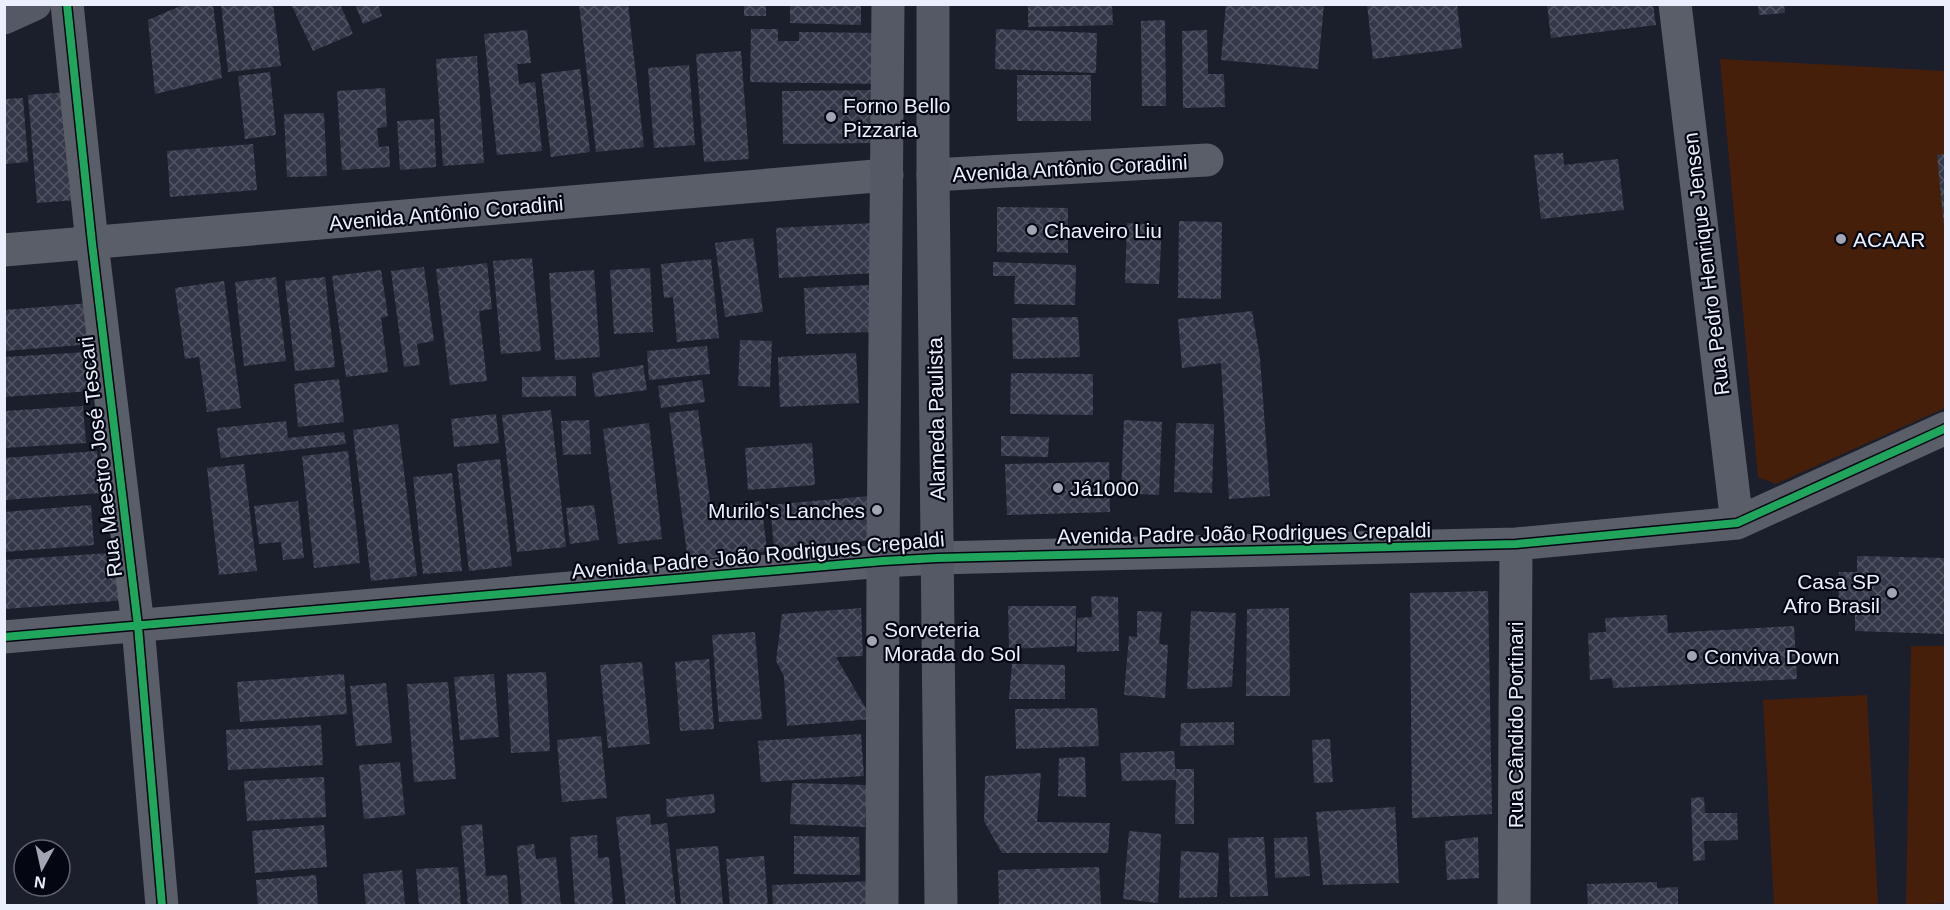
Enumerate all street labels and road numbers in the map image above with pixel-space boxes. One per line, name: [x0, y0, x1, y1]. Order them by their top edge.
street label: Rua Pedro Henrique Jensen: [1678, 131, 1734, 397]
street label: Avenida Antônio Coradini: [952, 150, 1188, 186]
street label: Avenida Antônio Coradini: [328, 191, 564, 235]
street label: Rua Maestro José Tescari: [74, 335, 126, 579]
street label: Alameda Paulista: [923, 337, 949, 501]
street label: Avenida Padre João Rodrigues Crepaldi: [1057, 518, 1431, 548]
street label: Avenida Padre João Rodrigues Crepaldi: [571, 527, 945, 583]
street label: Rua Cândido Portinari: [1504, 622, 1527, 828]

